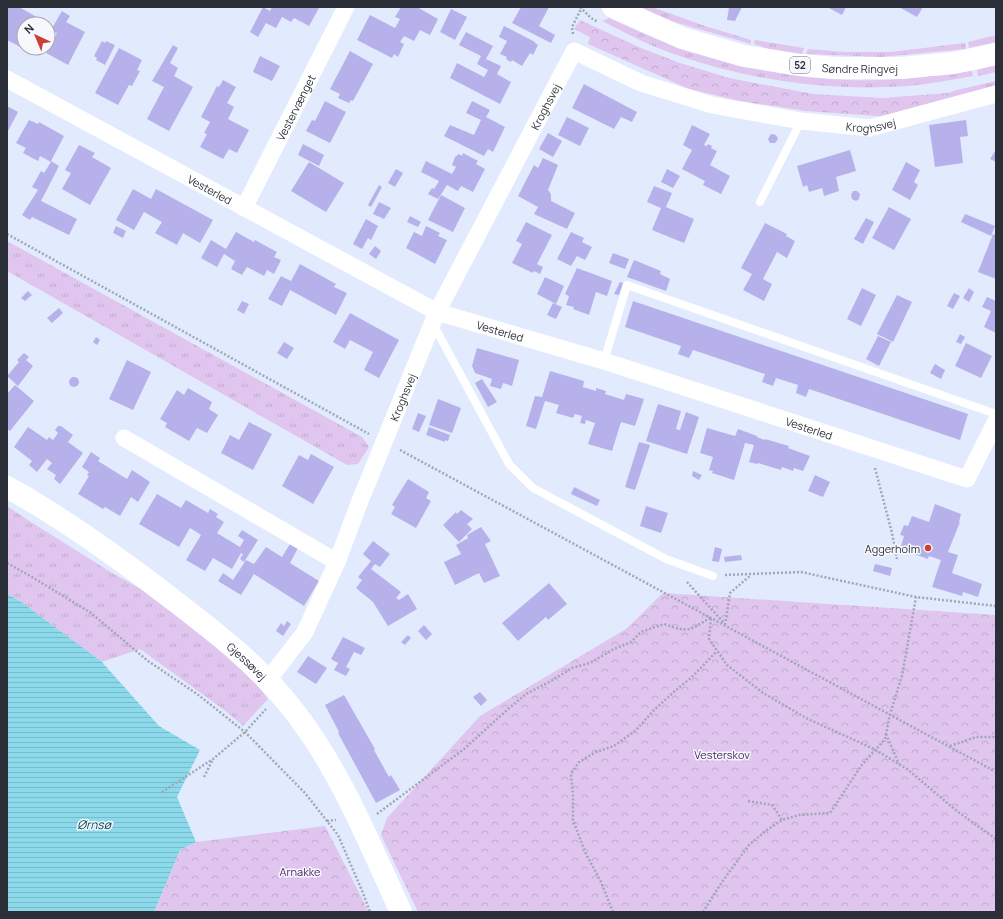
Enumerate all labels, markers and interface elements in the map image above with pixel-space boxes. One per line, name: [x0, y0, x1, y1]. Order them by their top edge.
north arrow: [16, 16, 56, 56]
text: N: [21, 20, 37, 37]
road number: 52: [790, 57, 810, 73]
street label: Søndre Ringvej: [821, 59, 898, 76]
street label: Vestervænget: [272, 72, 318, 143]
street label: Kroghsvej: [527, 81, 563, 132]
street label: Kroghsvej: [845, 114, 897, 135]
street label: Vesterled: [185, 171, 235, 207]
street label: Vesterled: [475, 317, 526, 345]
street label: Kroghsvej: [386, 371, 419, 423]
street label: Vesterled: [784, 413, 835, 442]
place label: Aggerholm: [865, 541, 920, 556]
marker: Aggerholm: [923, 543, 933, 553]
street label: Gjessøvej: [224, 638, 270, 683]
park label: Vesterskov: [694, 747, 750, 762]
water label: Ørnsø: [77, 816, 113, 833]
park label: Arnakke: [280, 864, 321, 879]

